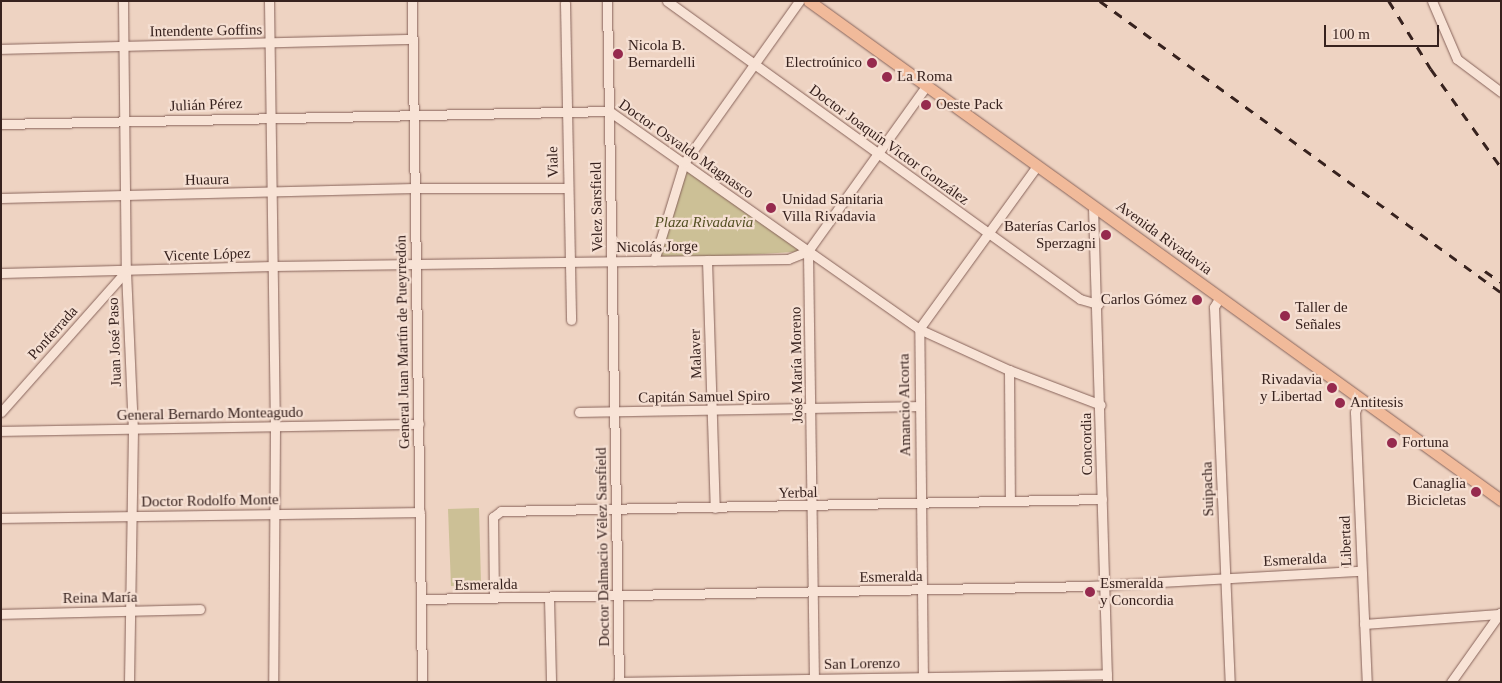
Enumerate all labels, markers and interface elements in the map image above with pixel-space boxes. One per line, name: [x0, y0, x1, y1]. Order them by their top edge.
scale bar: [1327, 15, 1442, 47]
street label: Intendente Goffins: [150, 21, 262, 41]
text: 100 m: [1332, 26, 1370, 42]
place label: Nicola B. Bernardelli: [628, 36, 695, 71]
marker: Nicola B. Bernardelli: [612, 48, 624, 60]
place label: Electroúnico: [785, 54, 862, 72]
marker: Electroúnico: [866, 57, 878, 69]
place label: La Roma: [897, 68, 952, 86]
marker: La Roma: [881, 71, 893, 83]
street label: Doctor Joaquín Victor González: [805, 81, 973, 209]
street label: Julián Pérez: [169, 95, 243, 115]
street label: Doctor Osvaldo Magnasco: [615, 96, 757, 202]
place label: Oeste Pack: [936, 96, 1003, 114]
marker: Oeste Pack: [920, 99, 932, 111]
street label: Viale: [544, 146, 562, 178]
street label: Velez Sarsfield: [587, 162, 607, 252]
street label: Huaura: [185, 171, 229, 189]
place label: Unidad Sanitaria Villa Rivadavia: [782, 190, 883, 225]
street label: Avenida Rivadavia: [1112, 197, 1216, 279]
marker: Unidad Sanitaria Villa Rivadavia: [764, 201, 778, 215]
park label: Plaza Rivadavia: [655, 214, 753, 232]
place label: Baterías Carlos Sperzagni: [1004, 217, 1096, 252]
marker: Baterías Carlos Sperzagni: [1100, 229, 1112, 241]
street label: General Juan Martín de Pueyrredón: [392, 235, 414, 449]
street label: Nicolás Jorge: [616, 237, 698, 257]
street label: Vicente López: [163, 244, 251, 266]
place label: Carlos Gómez: [1101, 291, 1187, 309]
marker: Carlos Gómez: [1191, 294, 1203, 306]
street label: Juan José Paso: [104, 297, 126, 387]
place label: Taller de Señales: [1295, 298, 1348, 333]
street label: Ponferrada: [24, 303, 82, 363]
street label: José María Moreno: [787, 307, 807, 423]
marker: Taller de Señales: [1279, 310, 1291, 322]
street label: Malaver: [686, 329, 706, 379]
street label: Amancio Alcorta: [895, 353, 915, 457]
place label: Rivadavia y Libertad: [1260, 370, 1322, 405]
marker: Rivadavia y Libertad: [1326, 382, 1338, 394]
street label: Capitán Samuel Spiro: [638, 387, 770, 407]
place label: Antitesis: [1350, 394, 1403, 412]
marker: Antitesis: [1334, 397, 1346, 409]
street label: General Bernardo Monteagudo: [117, 403, 303, 425]
street label: Concordia: [1077, 413, 1097, 475]
place label: Fortuna: [1402, 434, 1449, 452]
marker: Fortuna: [1386, 437, 1398, 449]
street label: Doctor Dalmacio Vélez Sarsfield: [592, 447, 614, 647]
street label: Suipacha: [1198, 461, 1218, 517]
place label: Canaglia Bicicletas: [1407, 474, 1466, 509]
street label: Yerbal: [778, 484, 818, 502]
marker: Canaglia Bicicletas: [1470, 486, 1482, 498]
street label: Doctor Rodolfo Monte: [141, 491, 279, 511]
street label: Libertad: [1336, 515, 1356, 567]
street label: Esmeralda: [1263, 549, 1327, 571]
street label: Esmeralda: [859, 567, 923, 587]
place label: Esmeralda y Concordia: [1100, 574, 1174, 609]
street label: Esmeralda: [454, 575, 518, 595]
marker: Esmeralda y Concordia: [1084, 586, 1096, 598]
street label: Reina María: [63, 588, 137, 608]
street label: San Lorenzo: [824, 654, 900, 674]

